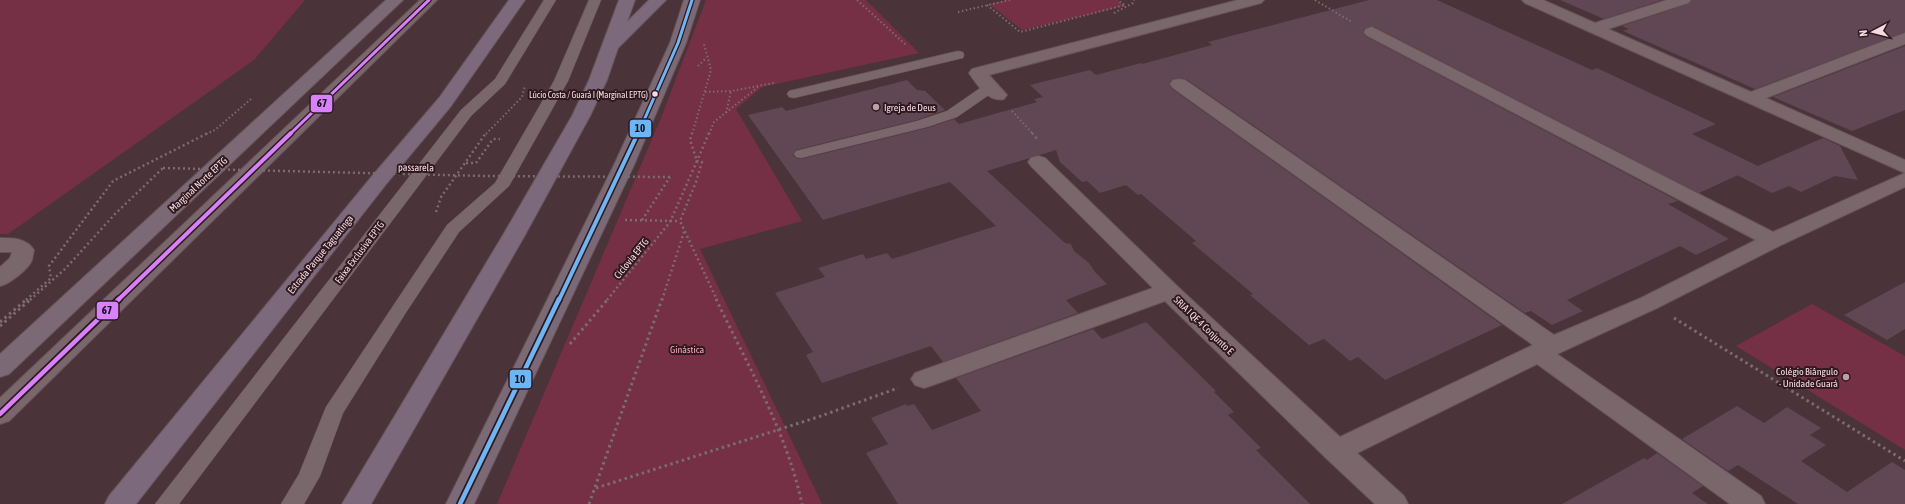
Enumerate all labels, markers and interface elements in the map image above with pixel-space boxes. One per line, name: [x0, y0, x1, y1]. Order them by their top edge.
north arrow: [1853, 12, 1893, 52]
text: N: [1857, 29, 1869, 37]
marker: Lúcio Costa / Guará I (Marginal EPTG): [650, 89, 660, 99]
place label: Lúcio Costa / Guará I (Marginal EPTG): [529, 90, 648, 100]
line badge: 67: [310, 94, 333, 113]
text: 67: [317, 97, 327, 109]
marker: Igreja de Deus: [871, 102, 881, 112]
place label: Igreja de Deus: [884, 102, 936, 113]
line badge: 10: [629, 119, 652, 138]
text: 10: [635, 122, 645, 134]
street label: Marginal Norte EPTG: [167, 155, 229, 214]
street label: passarela: [398, 162, 434, 173]
street label: Estrada Parque Taguatinga: [285, 213, 356, 296]
street label: Faixa Exclusiva EPTG: [333, 219, 386, 285]
street label: Ciclovia EPTG: [612, 236, 651, 281]
street label: SRIA I QE 4 Conjunto E: [1172, 294, 1236, 357]
line badge: 67: [96, 301, 119, 320]
text: 67: [102, 304, 112, 316]
park label: Ginástica: [670, 344, 704, 355]
place label: Colégio Biângulo - Unidade Guará: [1776, 366, 1838, 389]
line badge: 10: [509, 369, 532, 389]
marker: Colégio Biângulo - Unidade Guará: [1841, 372, 1851, 382]
text: 10: [515, 373, 525, 385]

